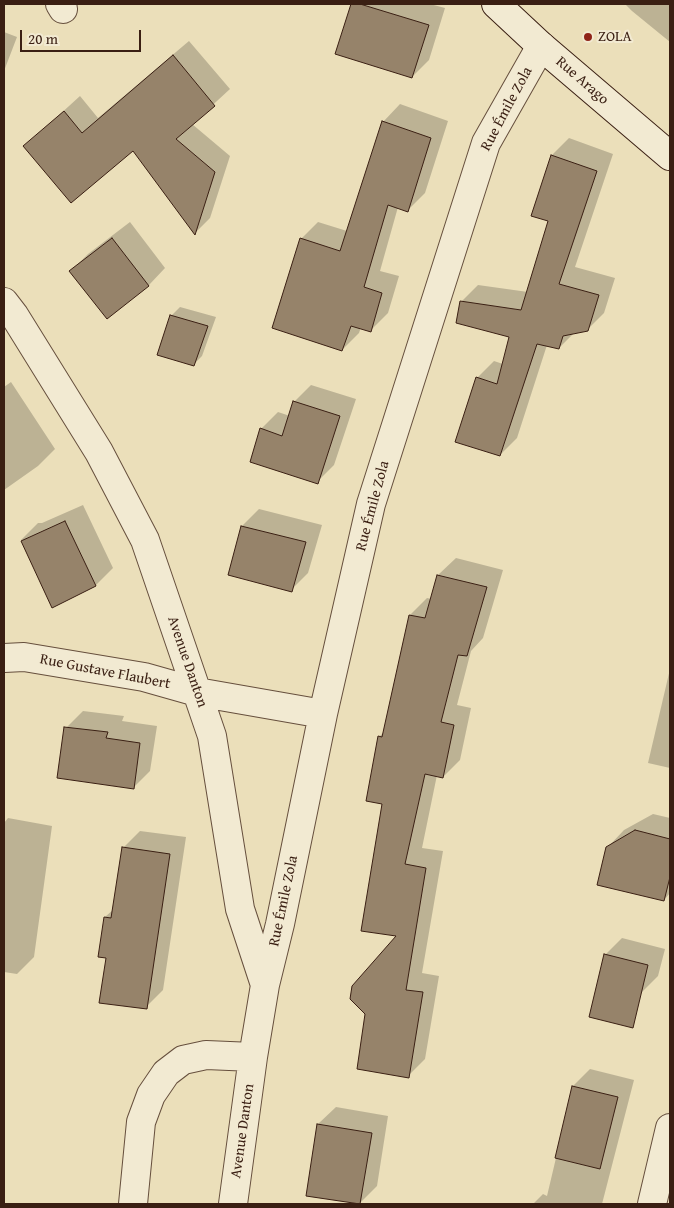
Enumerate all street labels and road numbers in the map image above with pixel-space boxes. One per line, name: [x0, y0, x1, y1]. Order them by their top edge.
street label: Rue Arago: [552, 53, 612, 109]
street label: Rue Émile Zola: [477, 64, 537, 154]
street label: Rue Émile Zola: [352, 459, 394, 553]
street label: Avenue Danton: [163, 614, 211, 710]
street label: Rue Gustave Flaubert: [38, 651, 172, 693]
street label: Rue Émile Zola: [266, 854, 302, 948]
street label: Avenue Danton: [227, 1083, 259, 1179]

